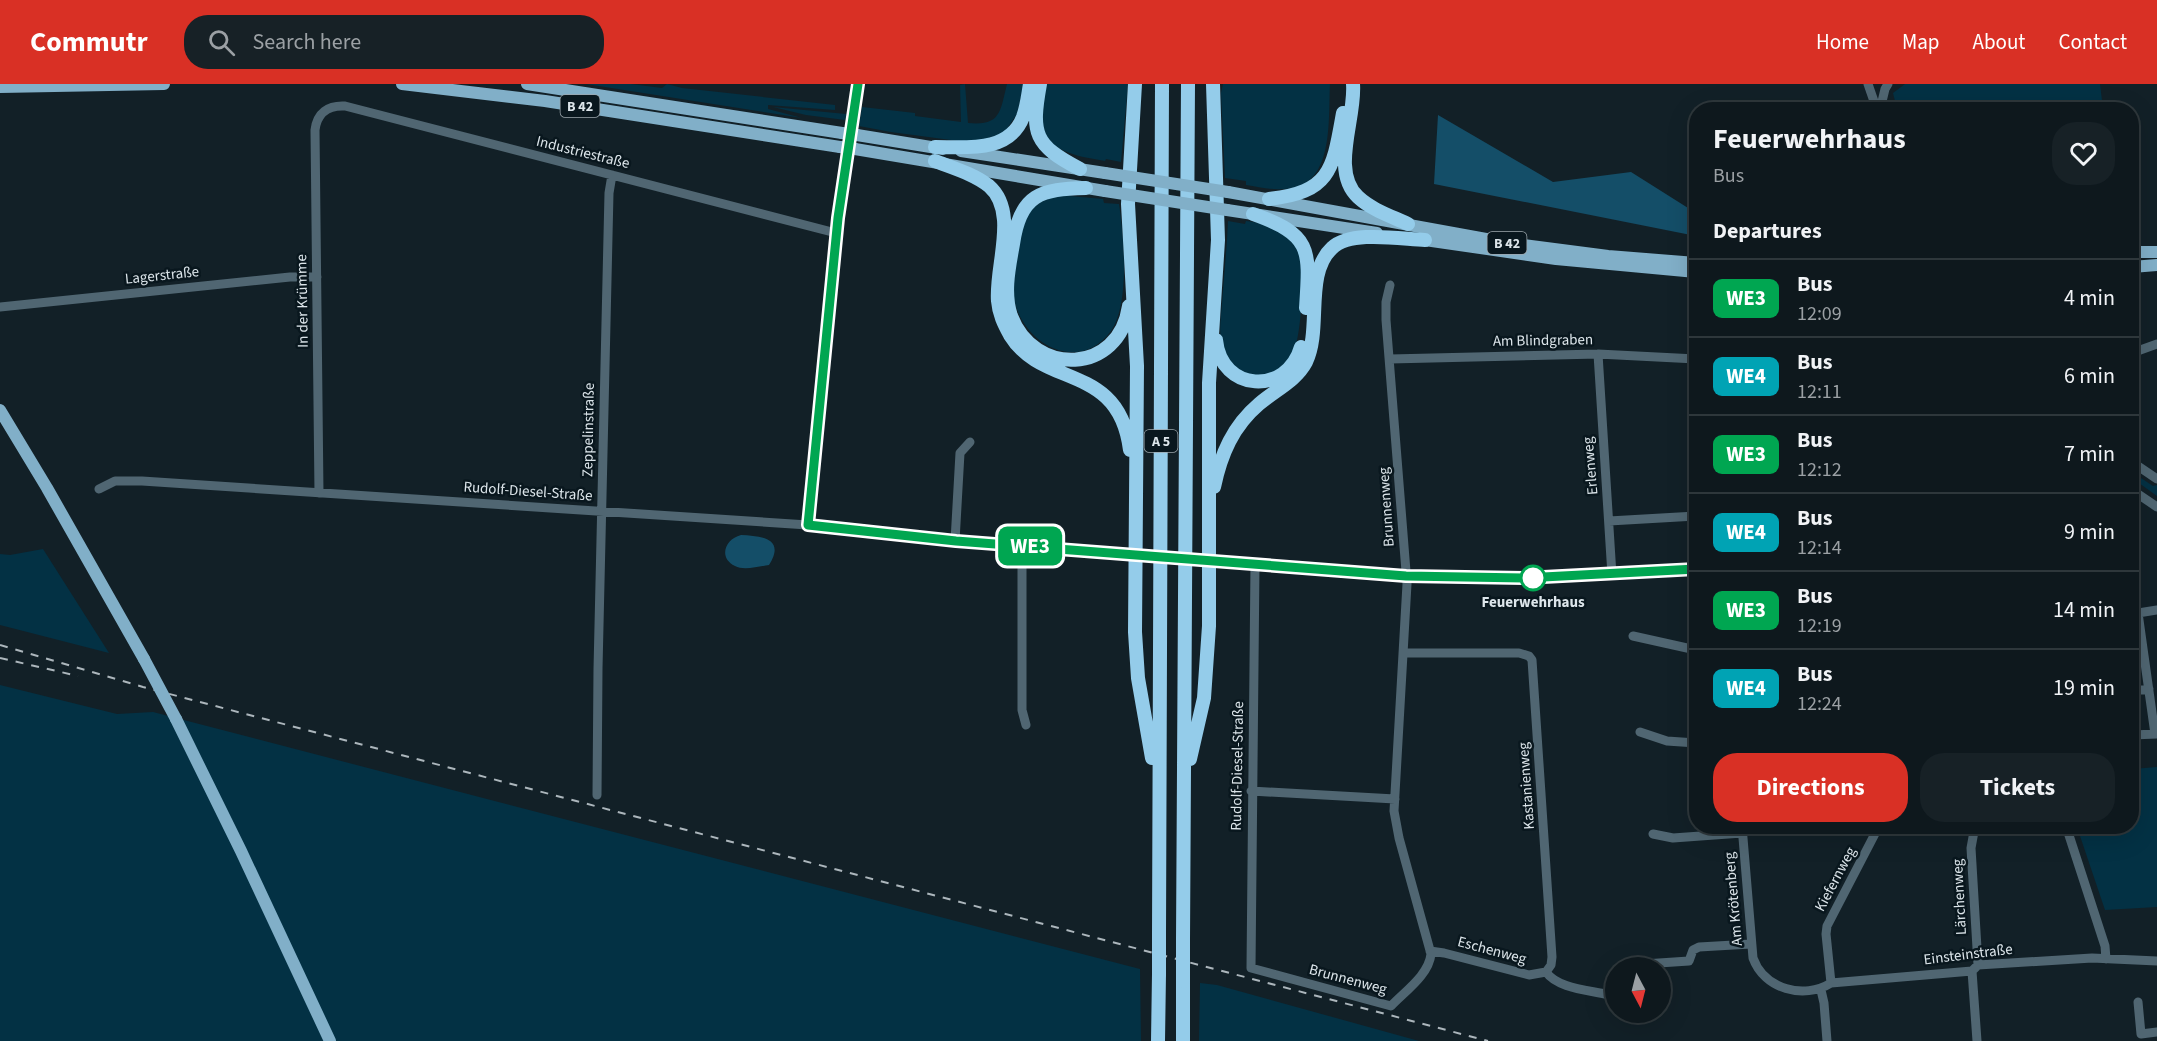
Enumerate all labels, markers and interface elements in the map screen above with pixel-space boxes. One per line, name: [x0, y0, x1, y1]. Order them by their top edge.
search box: [184, 15, 604, 69]
text: Commutr: [30, 22, 148, 62]
icon: search: [205, 26, 238, 59]
text: Search here: [253, 26, 361, 58]
text: Home: [1816, 27, 1869, 57]
text: Map: [1902, 27, 1940, 57]
text: About: [1973, 27, 2025, 57]
text: Contact: [2058, 27, 2127, 57]
road number: B 42: [560, 95, 600, 117]
text: Feuerwehrhaus: [1713, 119, 1906, 159]
button: heart: [2052, 122, 2115, 185]
street label: Industriestraße: [534, 131, 632, 174]
text: Bus: [1713, 162, 1744, 190]
text: Departures: [1713, 215, 1822, 247]
road number: B 42: [1488, 232, 1526, 254]
street label: In der Krümme: [291, 254, 314, 348]
street label: Lagerstraße: [124, 261, 200, 290]
text: Bus: [1797, 268, 1833, 300]
text: 4 min: [2064, 282, 2115, 314]
text: WE3: [1726, 283, 1766, 313]
text: 12:09: [1797, 300, 1842, 328]
street label: Am Blindgraben: [1493, 329, 1593, 352]
text: Bus: [1797, 346, 1833, 378]
text: 6 min: [2064, 360, 2115, 392]
text: WE4: [1726, 361, 1766, 391]
text: 12:11: [1797, 378, 1842, 406]
street label: Zeppelinstraße: [577, 383, 600, 477]
text: Bus: [1797, 424, 1833, 456]
road number: A 5: [1144, 430, 1178, 452]
street label: Erlenweg: [1577, 436, 1603, 496]
text: 7 min: [2064, 438, 2115, 470]
text: WE3: [1726, 439, 1766, 469]
text: 12:12: [1797, 456, 1842, 484]
street label: Brunnenweg: [1373, 466, 1400, 548]
street label: Rudolf-Diesel-Straße: [463, 477, 593, 506]
text: Bus: [1797, 502, 1833, 534]
text: 9 min: [2064, 516, 2115, 548]
text: WE4: [1726, 517, 1766, 547]
line badge: WE3: [996, 526, 1064, 566]
text: WE3: [1010, 531, 1050, 561]
text: 12:14: [1797, 534, 1842, 562]
marker: Feuerwehrhaus: [1520, 565, 1546, 591]
text: Bus: [1797, 580, 1833, 612]
place label: Feuerwehrhaus: [1481, 592, 1585, 613]
text: 14 min: [2053, 594, 2115, 626]
text: WE3: [1726, 595, 1766, 625]
text: 12:19: [1797, 612, 1842, 640]
text: Bus: [1797, 658, 1833, 690]
text: 19 min: [2053, 672, 2115, 704]
text: WE4: [1726, 673, 1766, 703]
text: 12:24: [1797, 690, 1842, 718]
street label: Rudolf-Diesel-Straße: [1226, 701, 1249, 831]
street label: Kastanienweg: [1513, 741, 1540, 830]
button: Directions: [1713, 753, 1908, 822]
button: Tickets: [1920, 753, 2115, 822]
street label: Kiefernweg: [1810, 843, 1861, 915]
street label: Am Krötenberg: [1719, 851, 1748, 947]
street label: Lärchenweg: [1947, 858, 1972, 936]
street label: Eschenweg: [1455, 931, 1529, 970]
street label: Einsteinstraße: [1922, 939, 2014, 970]
north arrow: [1605, 957, 1671, 1023]
map controls: [1605, 957, 1671, 1023]
street label: Brunnenweg: [1307, 959, 1390, 1000]

